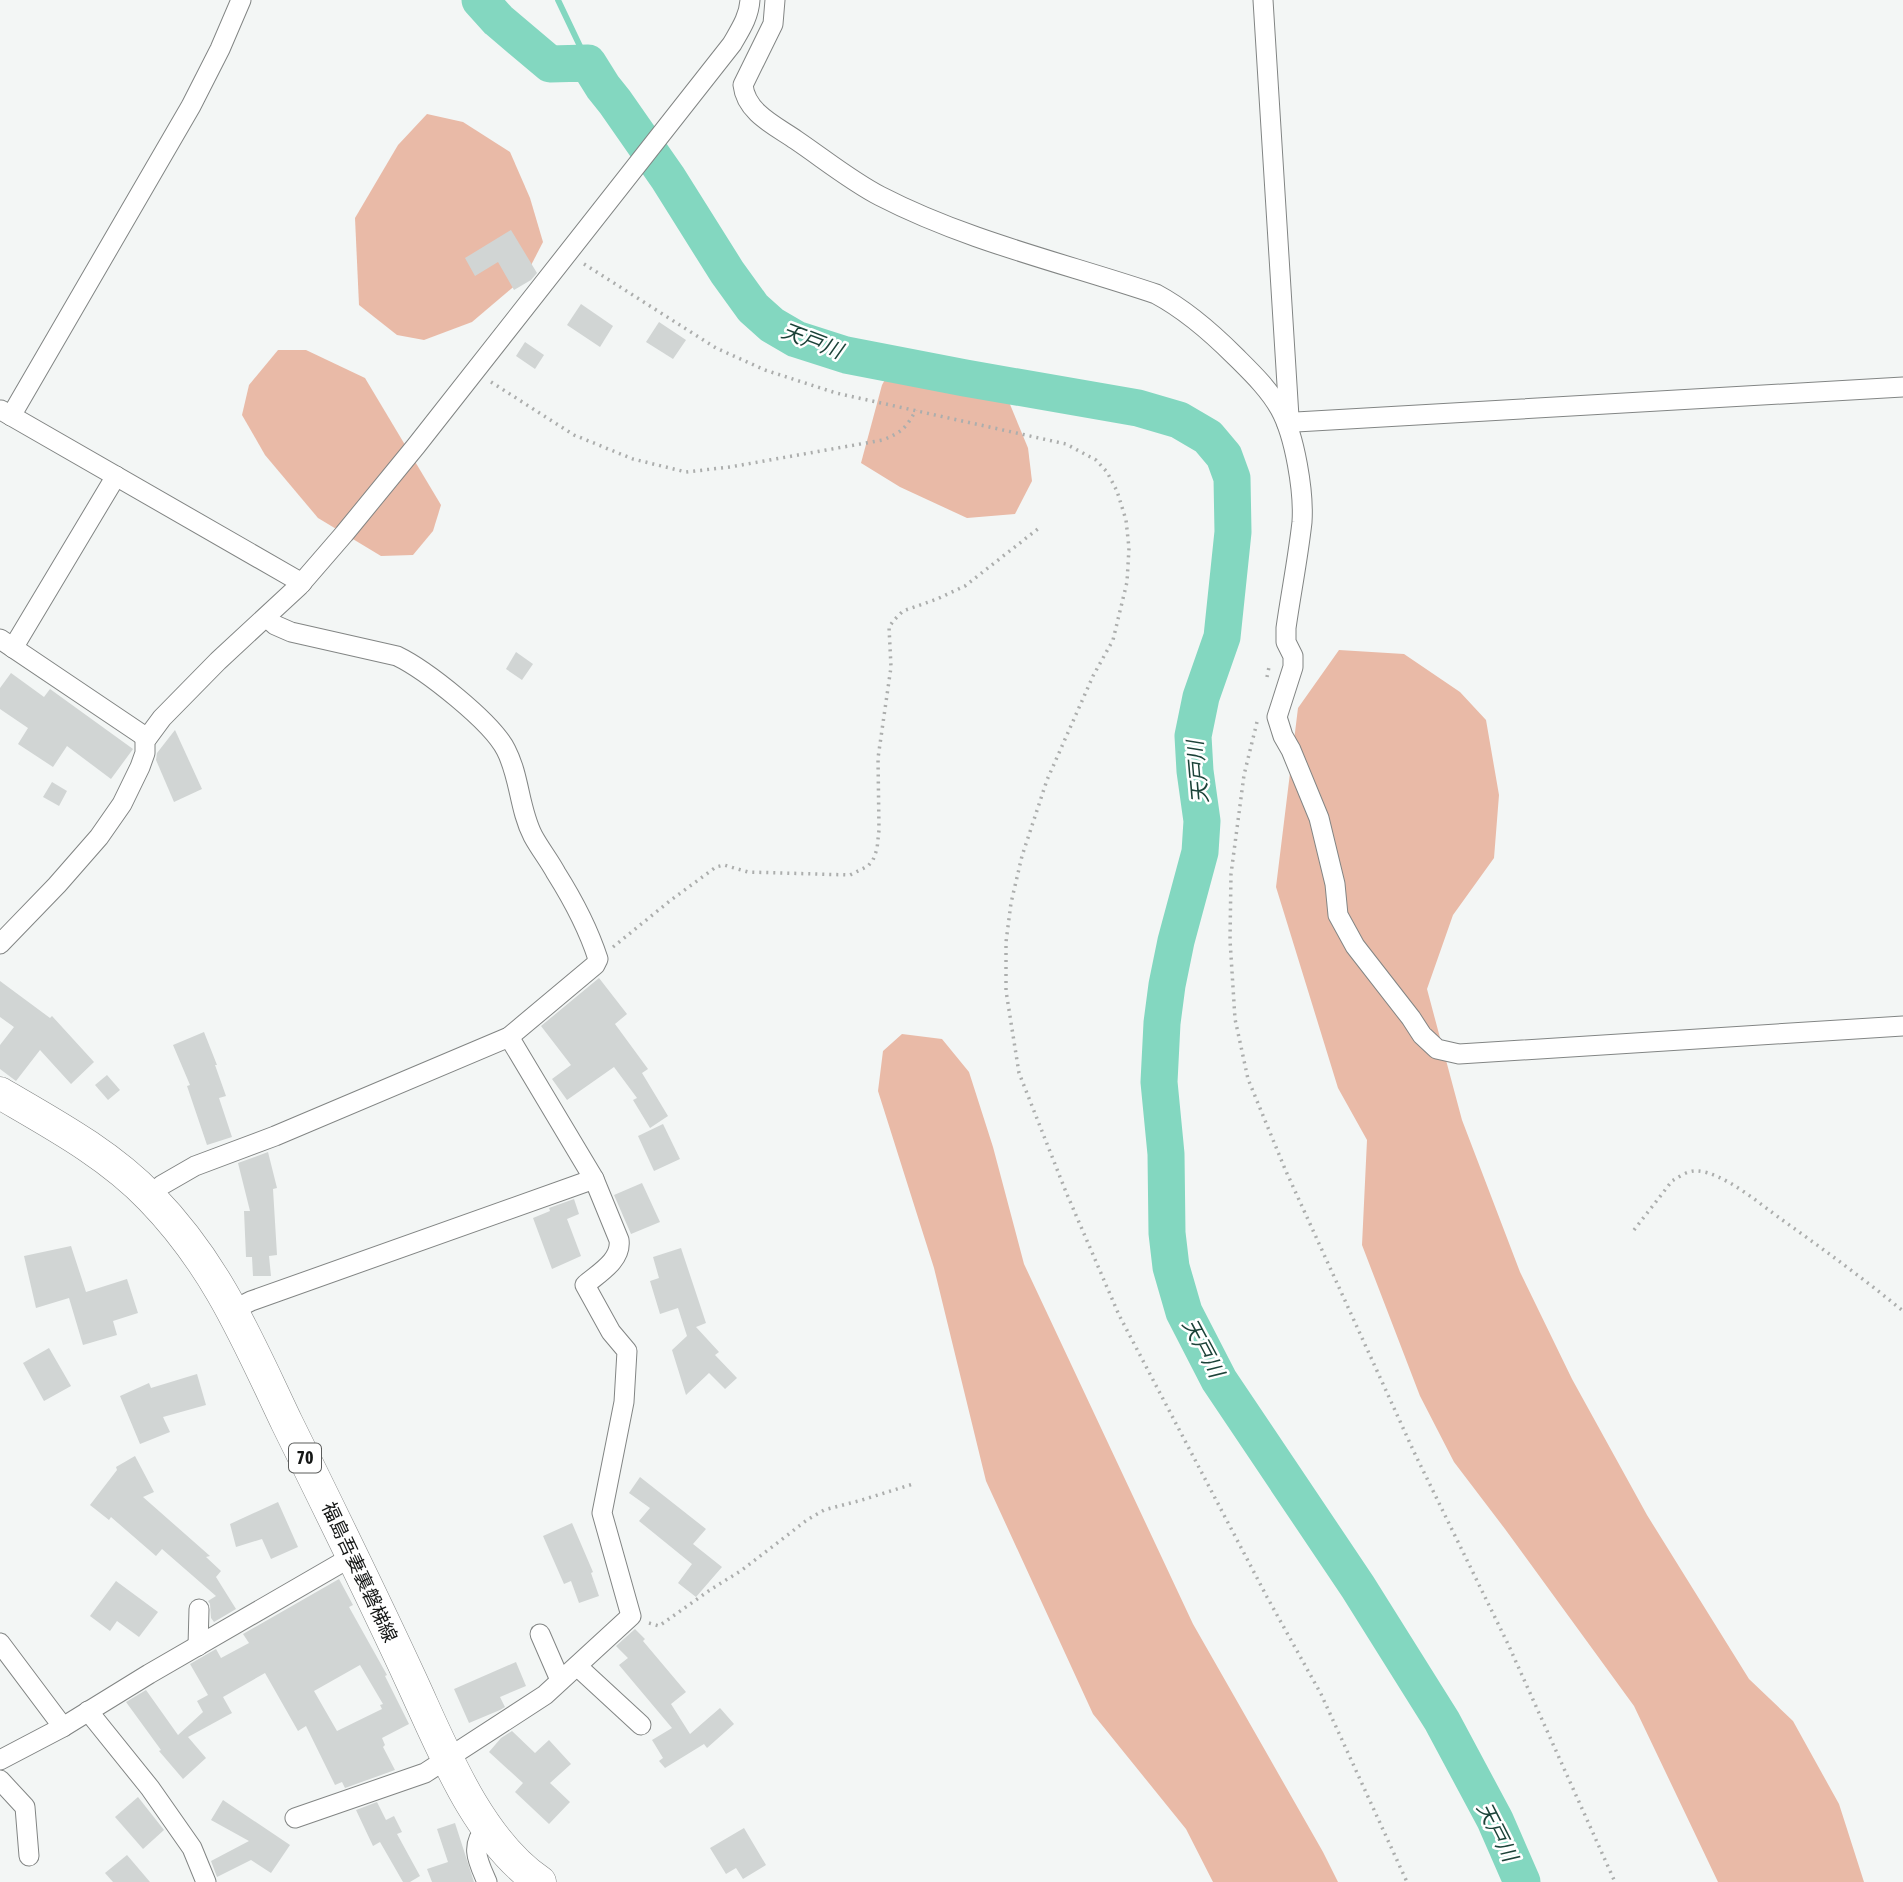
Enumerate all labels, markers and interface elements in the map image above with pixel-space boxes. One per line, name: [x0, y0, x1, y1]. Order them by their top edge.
water label: 天戸川: [779, 318, 848, 363]
water label: 天戸川: [1182, 738, 1212, 805]
water label: 天戸川: [1178, 1314, 1230, 1383]
road number: 70: [289, 1443, 321, 1472]
street label: 福島吾妻裏磐梯線: [318, 1498, 402, 1646]
water label: 天戸川: [1473, 1798, 1524, 1867]

